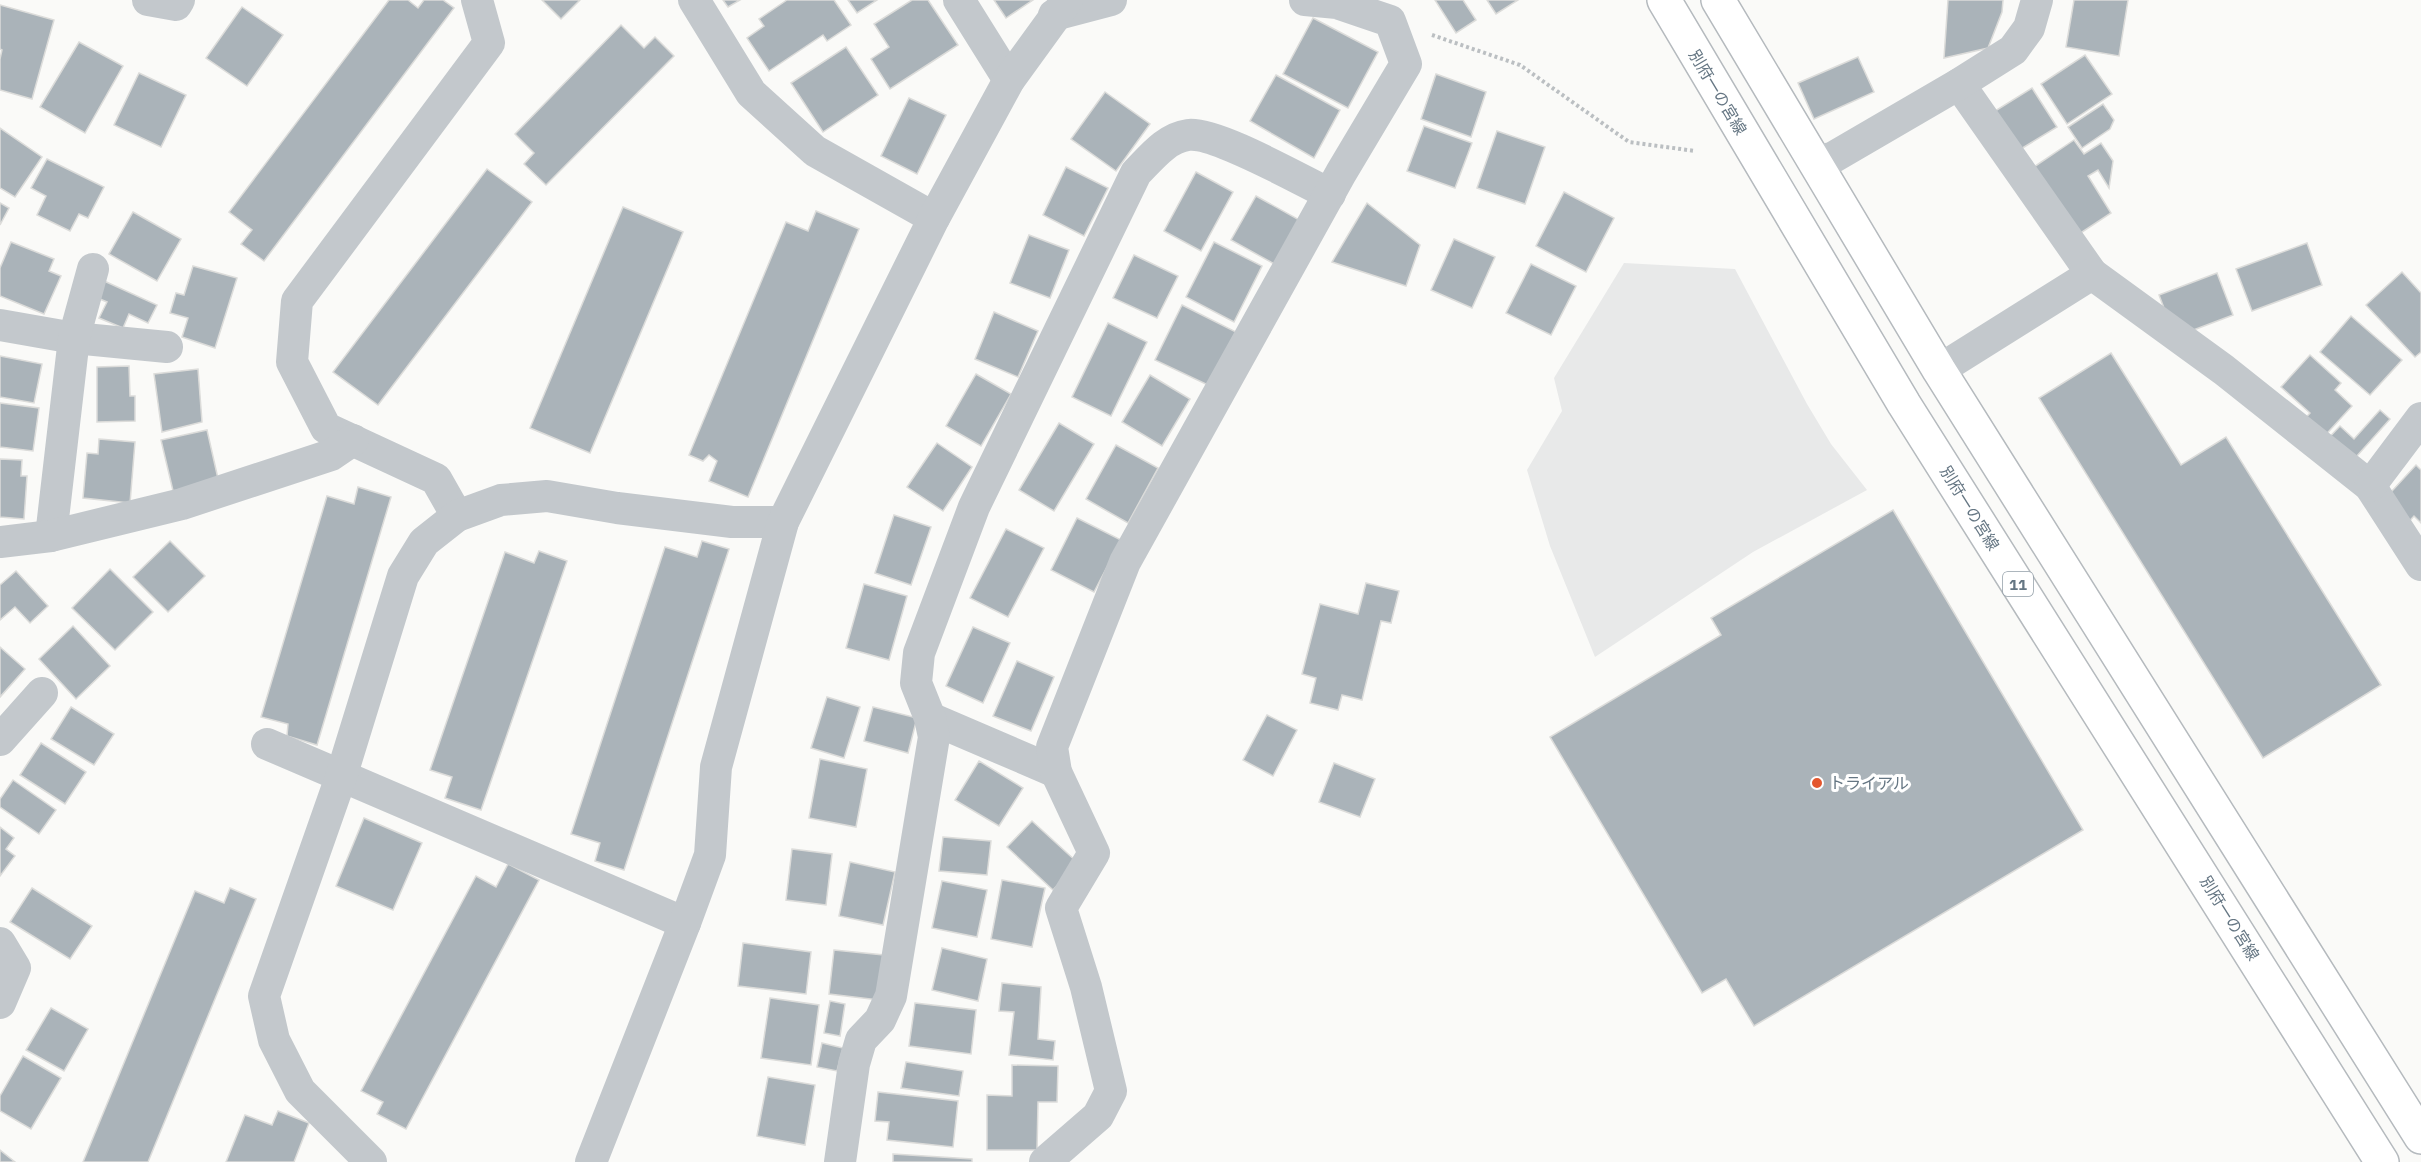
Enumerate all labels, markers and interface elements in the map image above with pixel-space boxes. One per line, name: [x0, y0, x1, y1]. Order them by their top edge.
street label: 別府一の宮線: [1685, 46, 1751, 138]
street label: 別府一の宮線: [1936, 462, 2004, 554]
road number: 11: [2003, 572, 2033, 596]
place label: トライアル: [1829, 773, 1909, 793]
marker: トライアル: [1810, 776, 1824, 790]
street label: 別府一の宮線: [2196, 872, 2264, 964]

